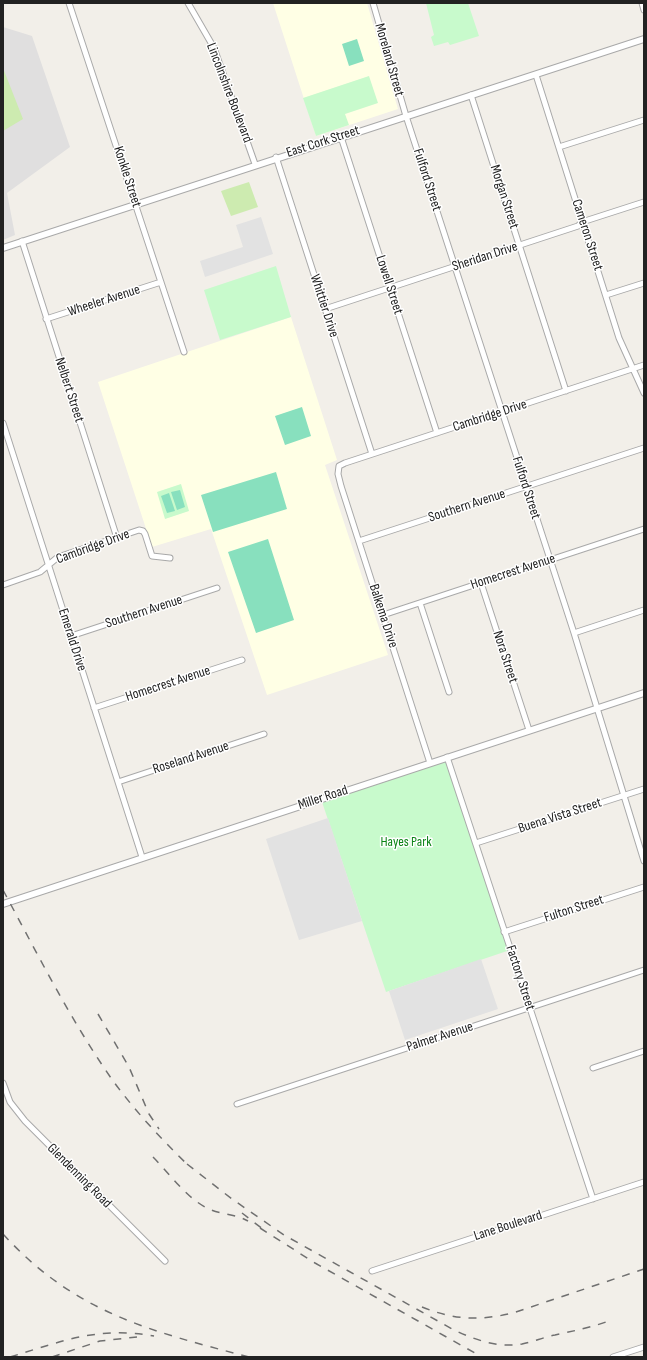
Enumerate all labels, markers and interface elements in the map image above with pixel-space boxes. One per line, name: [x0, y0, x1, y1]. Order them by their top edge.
street label: Moreland Street: [371, 22, 407, 98]
street label: Lincolnshire Boulevard: [202, 41, 256, 145]
street label: East Cork Street: [284, 122, 362, 162]
street label: Konkle Street: [109, 144, 145, 210]
street label: Fulford Street: [409, 147, 445, 213]
street label: Morgan Street: [486, 163, 522, 231]
street label: Cameron Street: [568, 197, 606, 273]
street label: Sheridan Drive: [450, 238, 520, 276]
street label: Lowell Street: [372, 253, 406, 317]
street label: Whittier Drive: [306, 272, 342, 340]
street label: Wheeler Avenue: [66, 281, 142, 321]
street label: Nelbert Street: [51, 356, 87, 424]
street label: Cambridge Drive: [451, 396, 529, 436]
street label: Fulford Street: [508, 455, 544, 521]
street label: Southern Avenue: [426, 486, 508, 526]
street label: Cambridge Drive: [54, 526, 132, 568]
street label: Homecrest Avenue: [468, 550, 558, 594]
street label: Balkema Drive: [365, 582, 401, 650]
street label: Southern Avenue: [103, 592, 185, 632]
street label: Emerald Drive: [54, 607, 90, 673]
street label: Nora Street: [489, 629, 521, 685]
street label: Homecrest Avenue: [123, 662, 213, 706]
street label: Roseland Avenue: [151, 738, 231, 778]
street label: Miller Road: [296, 782, 350, 814]
street label: Buena Vista Street: [516, 795, 604, 837]
park label: Hayes Park: [380, 834, 432, 850]
street label: Fulton Street: [542, 892, 606, 926]
street label: Factory Street: [502, 943, 538, 1013]
street label: Palmer Avenue: [405, 1018, 475, 1056]
street label: Glendenning Road: [43, 1140, 115, 1212]
street label: Lane Boulevard: [472, 1207, 544, 1245]

